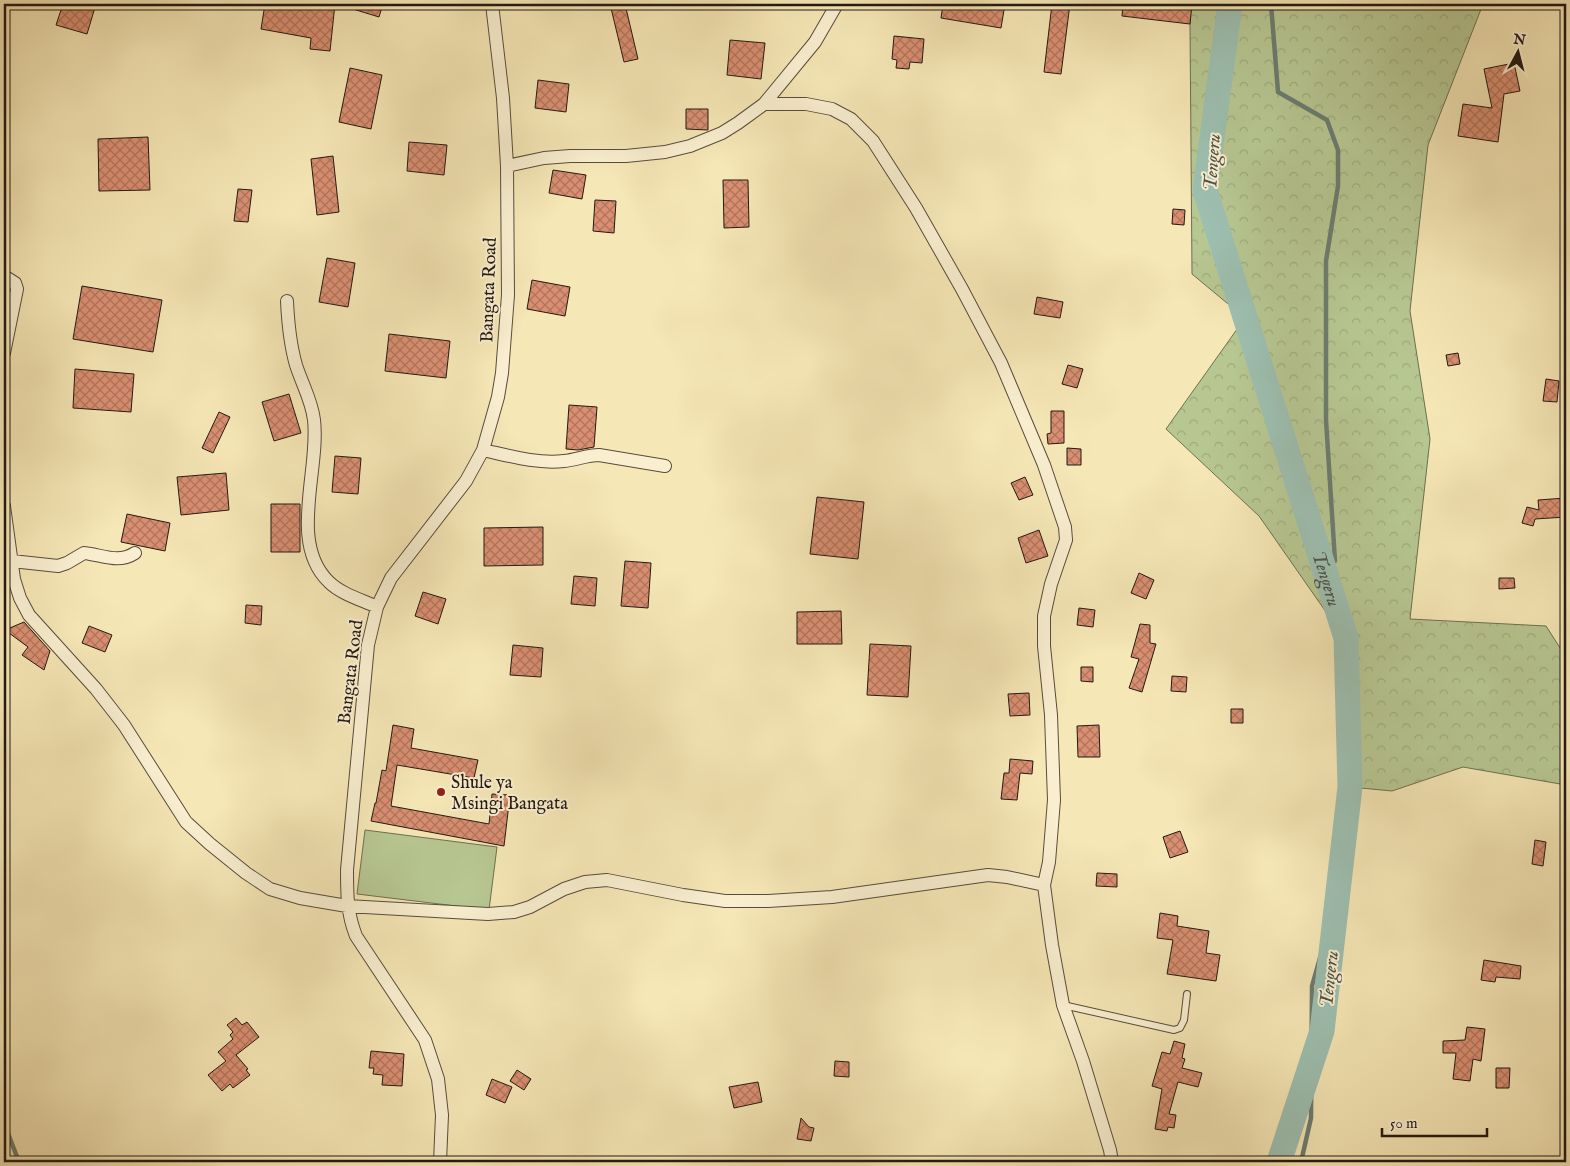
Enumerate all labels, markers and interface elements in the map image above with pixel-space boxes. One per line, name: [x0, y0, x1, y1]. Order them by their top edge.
north arrow: [1492, 28, 1542, 78]
text: N: [1511, 30, 1527, 50]
water label: Tengeru: [1199, 133, 1227, 191]
street label: Bangata Road: [476, 237, 503, 343]
water label: Tengeru: [1305, 548, 1345, 610]
street label: Bangata Road: [334, 618, 369, 726]
place label: Shule ya Msingi Bangata: [451, 772, 568, 816]
marker: Shule ya Msingi Bangata: [435, 786, 447, 798]
water label: Tengeru: [1315, 950, 1345, 1009]
scale bar: [1382, 1106, 1488, 1138]
text: 50 m: [1390, 1114, 1418, 1133]

